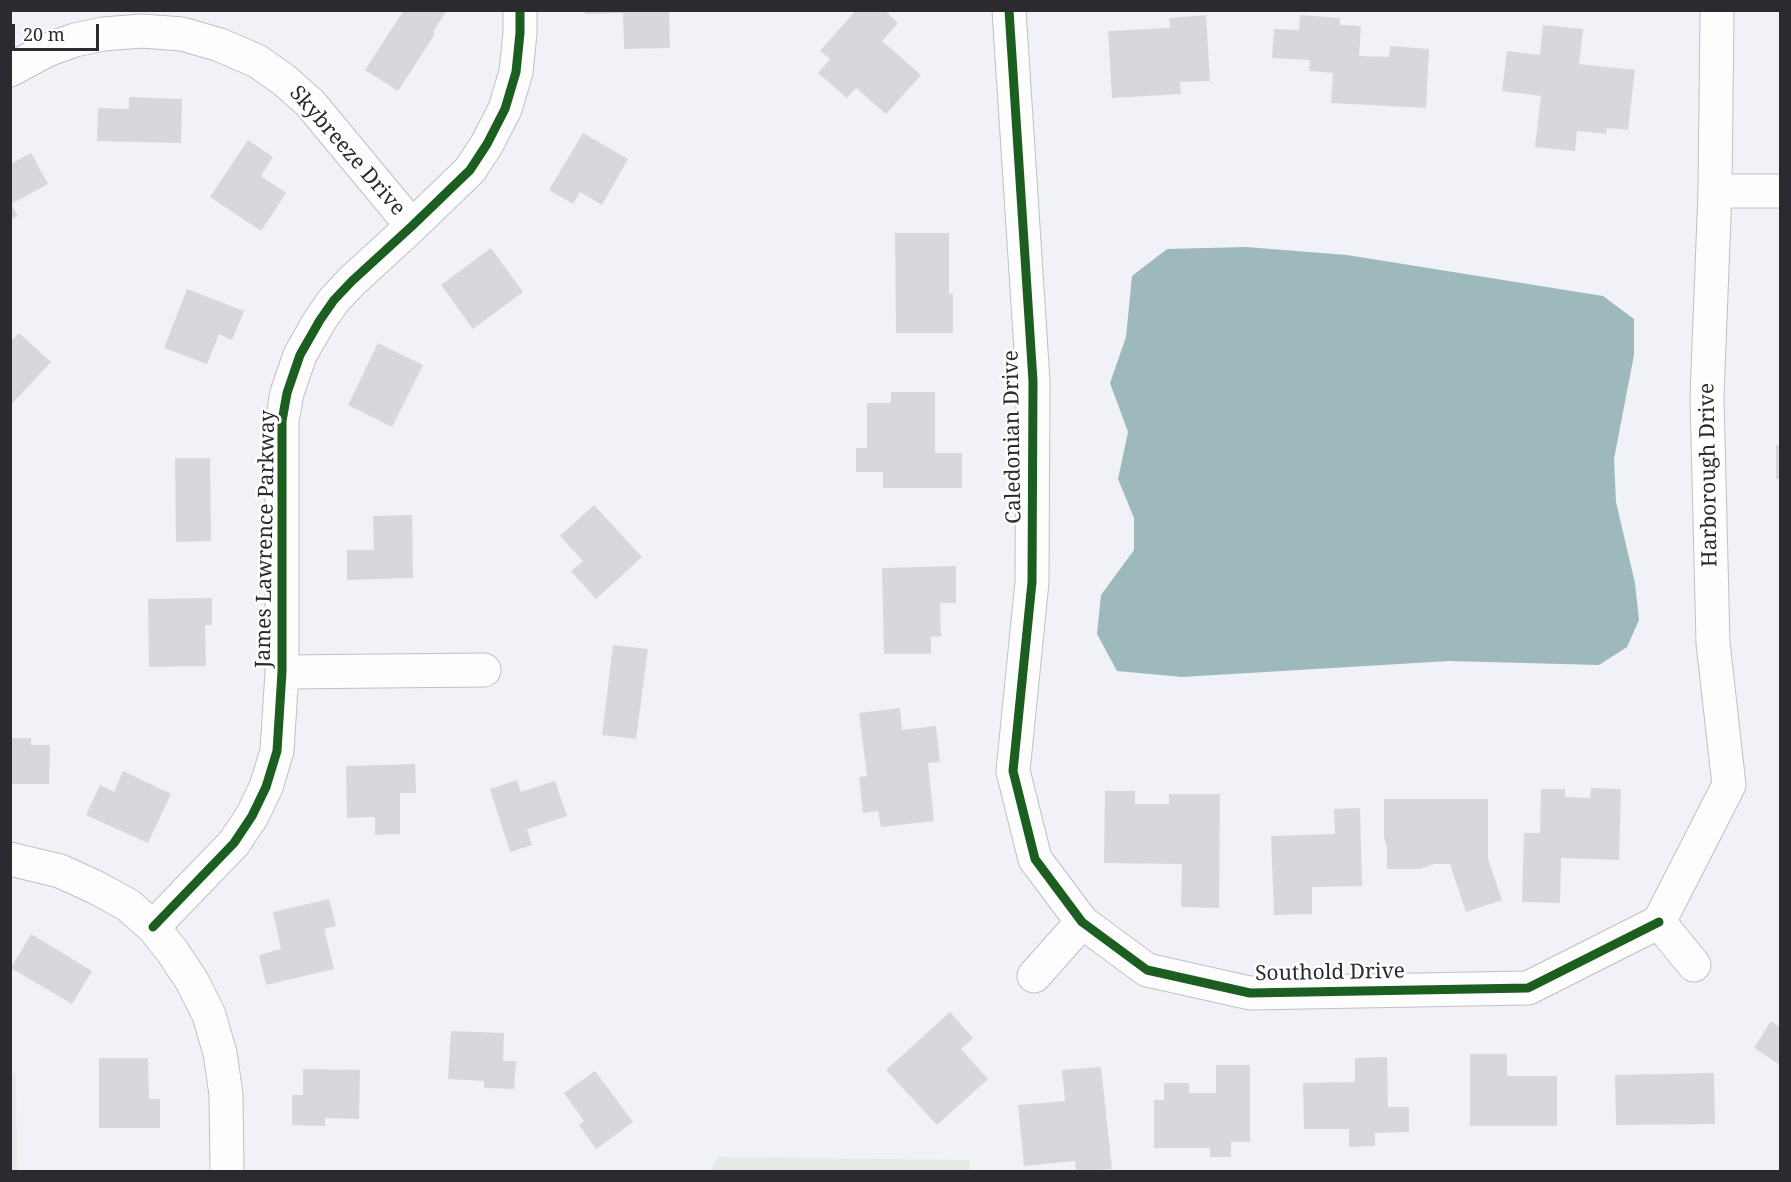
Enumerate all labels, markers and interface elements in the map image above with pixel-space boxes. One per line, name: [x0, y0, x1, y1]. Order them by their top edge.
scale bar: [15, 12, 102, 50]
text: 20 m: [23, 22, 65, 46]
street label: Skybreeze Drive: [284, 81, 410, 221]
street label: Caledonian Drive: [999, 350, 1027, 524]
street label: Harborough Drive: [1695, 383, 1723, 567]
street label: James Lawrence Parkway: [251, 410, 281, 668]
street label: Southold Drive: [1255, 959, 1405, 987]

